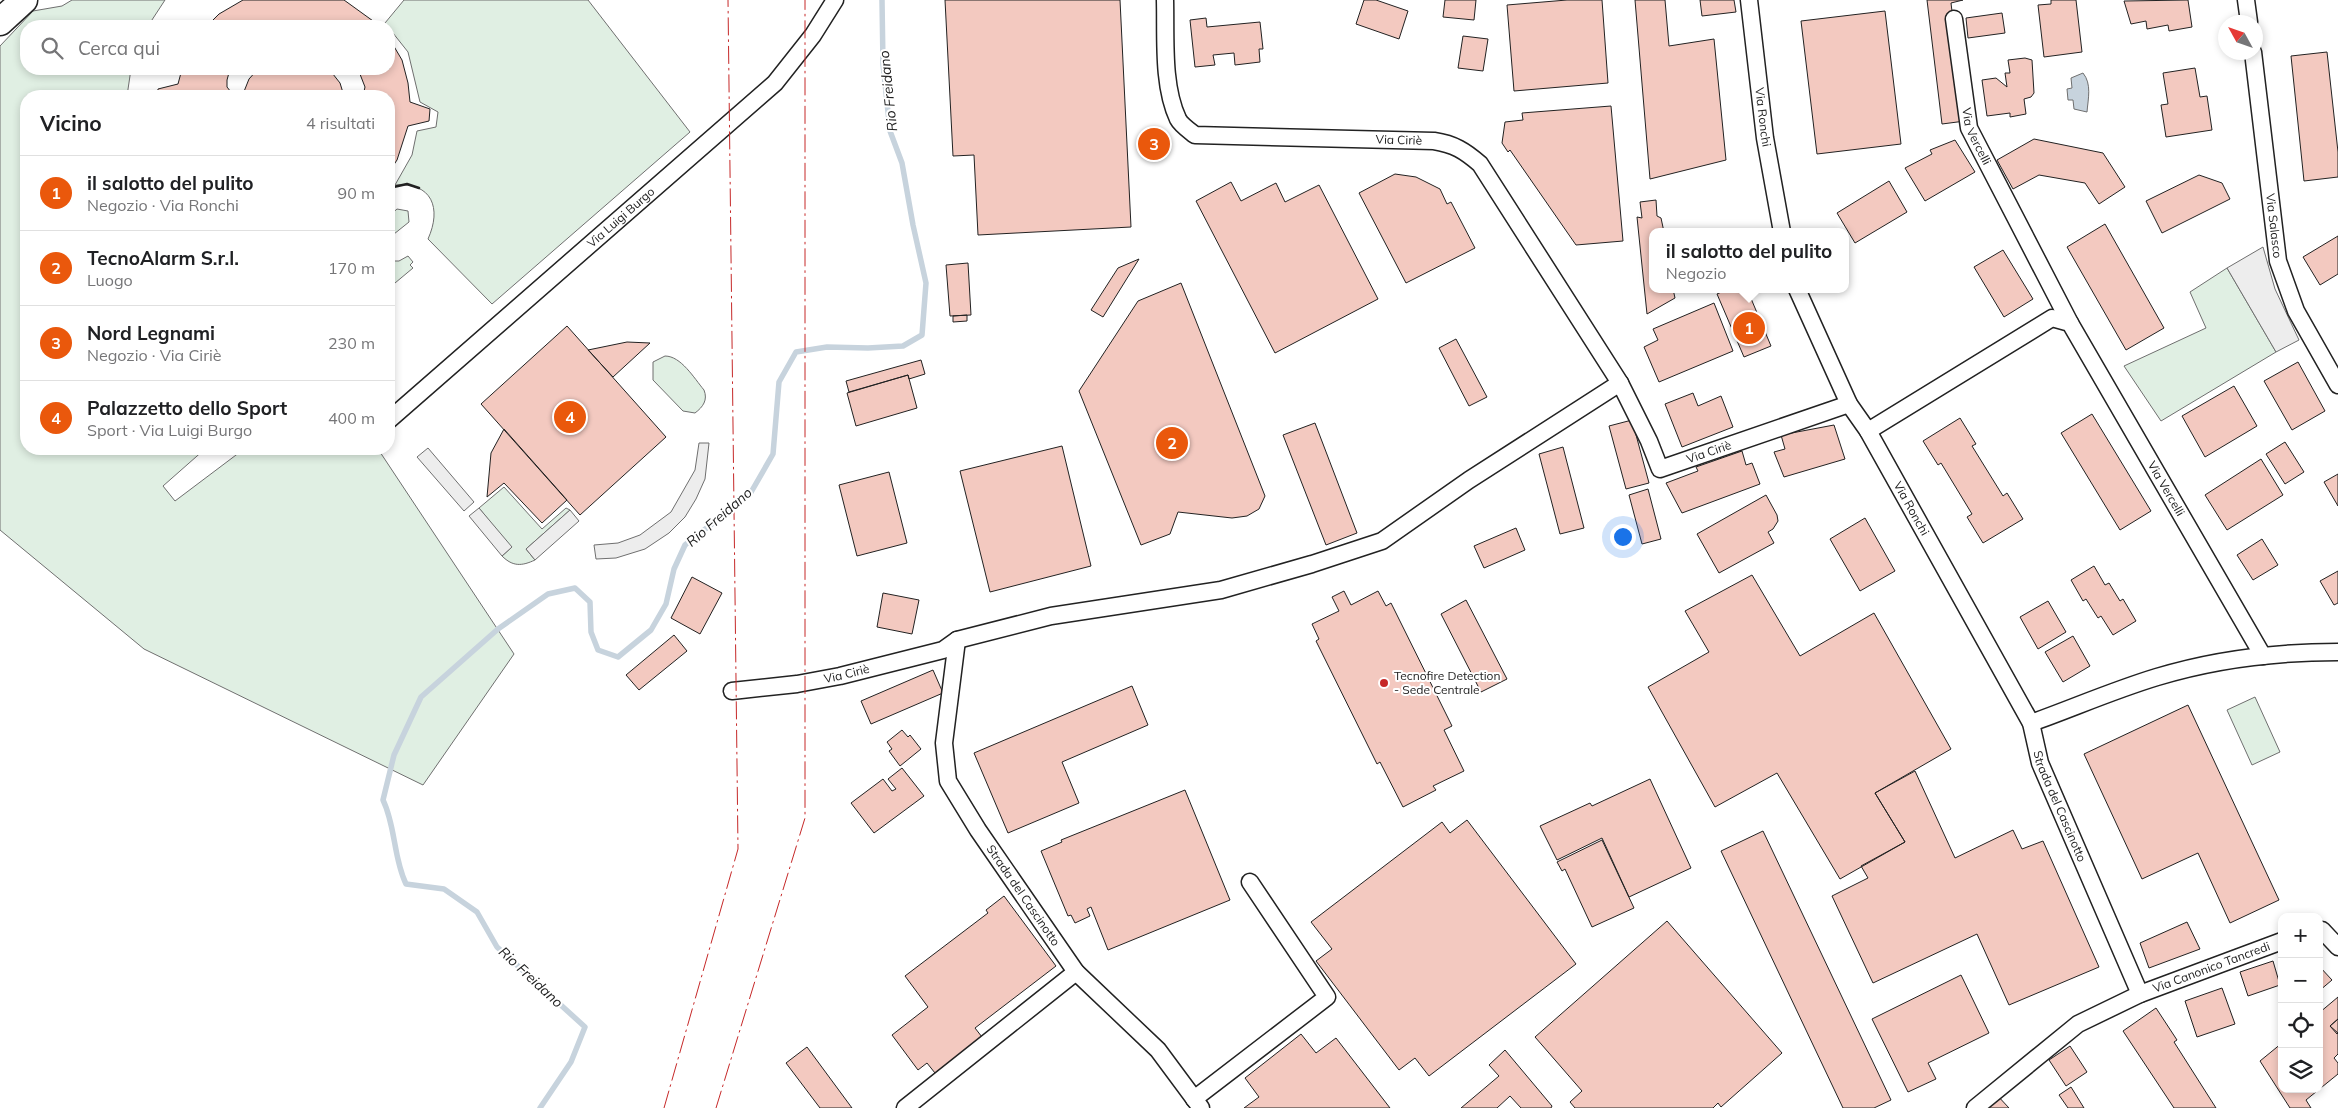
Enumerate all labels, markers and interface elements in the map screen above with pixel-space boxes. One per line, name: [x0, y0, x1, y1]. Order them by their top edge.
north arrow: [2218, 15, 2263, 60]
search box: [20, 20, 395, 75]
icon: search: [38, 34, 66, 62]
text: Cerca qui: [78, 36, 160, 60]
water label: Rio Freidano: [875, 50, 901, 132]
street label: Via Ronchi: [1752, 87, 1774, 148]
street label: Via Vercelli: [1959, 107, 1995, 167]
text: Vicino: [40, 110, 102, 136]
text: 4 risultati: [306, 113, 375, 133]
pin: 3: [1138, 125, 1170, 163]
street label: Via Ciriè: [1375, 132, 1422, 148]
text: il salotto del pulito: [87, 171, 254, 195]
text: 1: [51, 183, 61, 203]
text: 90 m: [338, 183, 375, 203]
street label: Via Luigi Burgo: [584, 184, 658, 251]
street label: Via Salasco: [2263, 193, 2286, 259]
text: Negozio · Via Ronchi: [87, 195, 239, 215]
popup: [1649, 228, 1849, 293]
text: il salotto del pulito: [1666, 239, 1832, 263]
text: TecnoAlarm S.r.l.: [87, 246, 239, 270]
text: 2: [51, 258, 61, 278]
text: 170 m: [328, 258, 375, 278]
text: Negozio: [1666, 263, 1726, 283]
text: Luogo: [87, 270, 133, 290]
pin: 1: [1733, 309, 1765, 347]
text: Nord Legnami: [87, 321, 215, 345]
text: 3: [51, 333, 61, 353]
text: 230 m: [328, 333, 375, 353]
text: Negozio · Via Ciriè: [87, 345, 221, 365]
text: Palazzetto dello Sport: [87, 396, 287, 420]
pin: 4: [554, 398, 586, 436]
text: 4: [51, 408, 61, 428]
text: 400 m: [328, 408, 375, 428]
text: Sport · Via Luigi Burgo: [87, 420, 252, 440]
pin: 2: [1156, 424, 1188, 462]
street label: Via Ciriè: [1684, 437, 1733, 466]
street label: Via Vercelli: [2145, 458, 2188, 519]
street label: Via Ronchi: [1891, 479, 1933, 538]
water label: Rio Freidano: [682, 484, 756, 550]
your location: [1610, 524, 1636, 550]
street label: Via Ciriè: [822, 661, 871, 686]
place label: Tecnofire Detection - Sede Centrale: [1394, 668, 1501, 697]
marker: Tecnofire Detection - Sede Centrale: [1378, 677, 1390, 689]
street label: Strada del Cascinotto: [2030, 749, 2090, 864]
street label: Strada del Cascinotto: [984, 842, 1064, 949]
map controls: [2278, 913, 2323, 1093]
button: +: [2278, 913, 2323, 958]
street label: Via Canonico Tancredi: [2151, 938, 2272, 996]
water label: Rio Freidano: [495, 943, 567, 1011]
button: −: [2278, 958, 2323, 1003]
button: locate: [2278, 1003, 2323, 1048]
button: layers: [2278, 1048, 2323, 1093]

